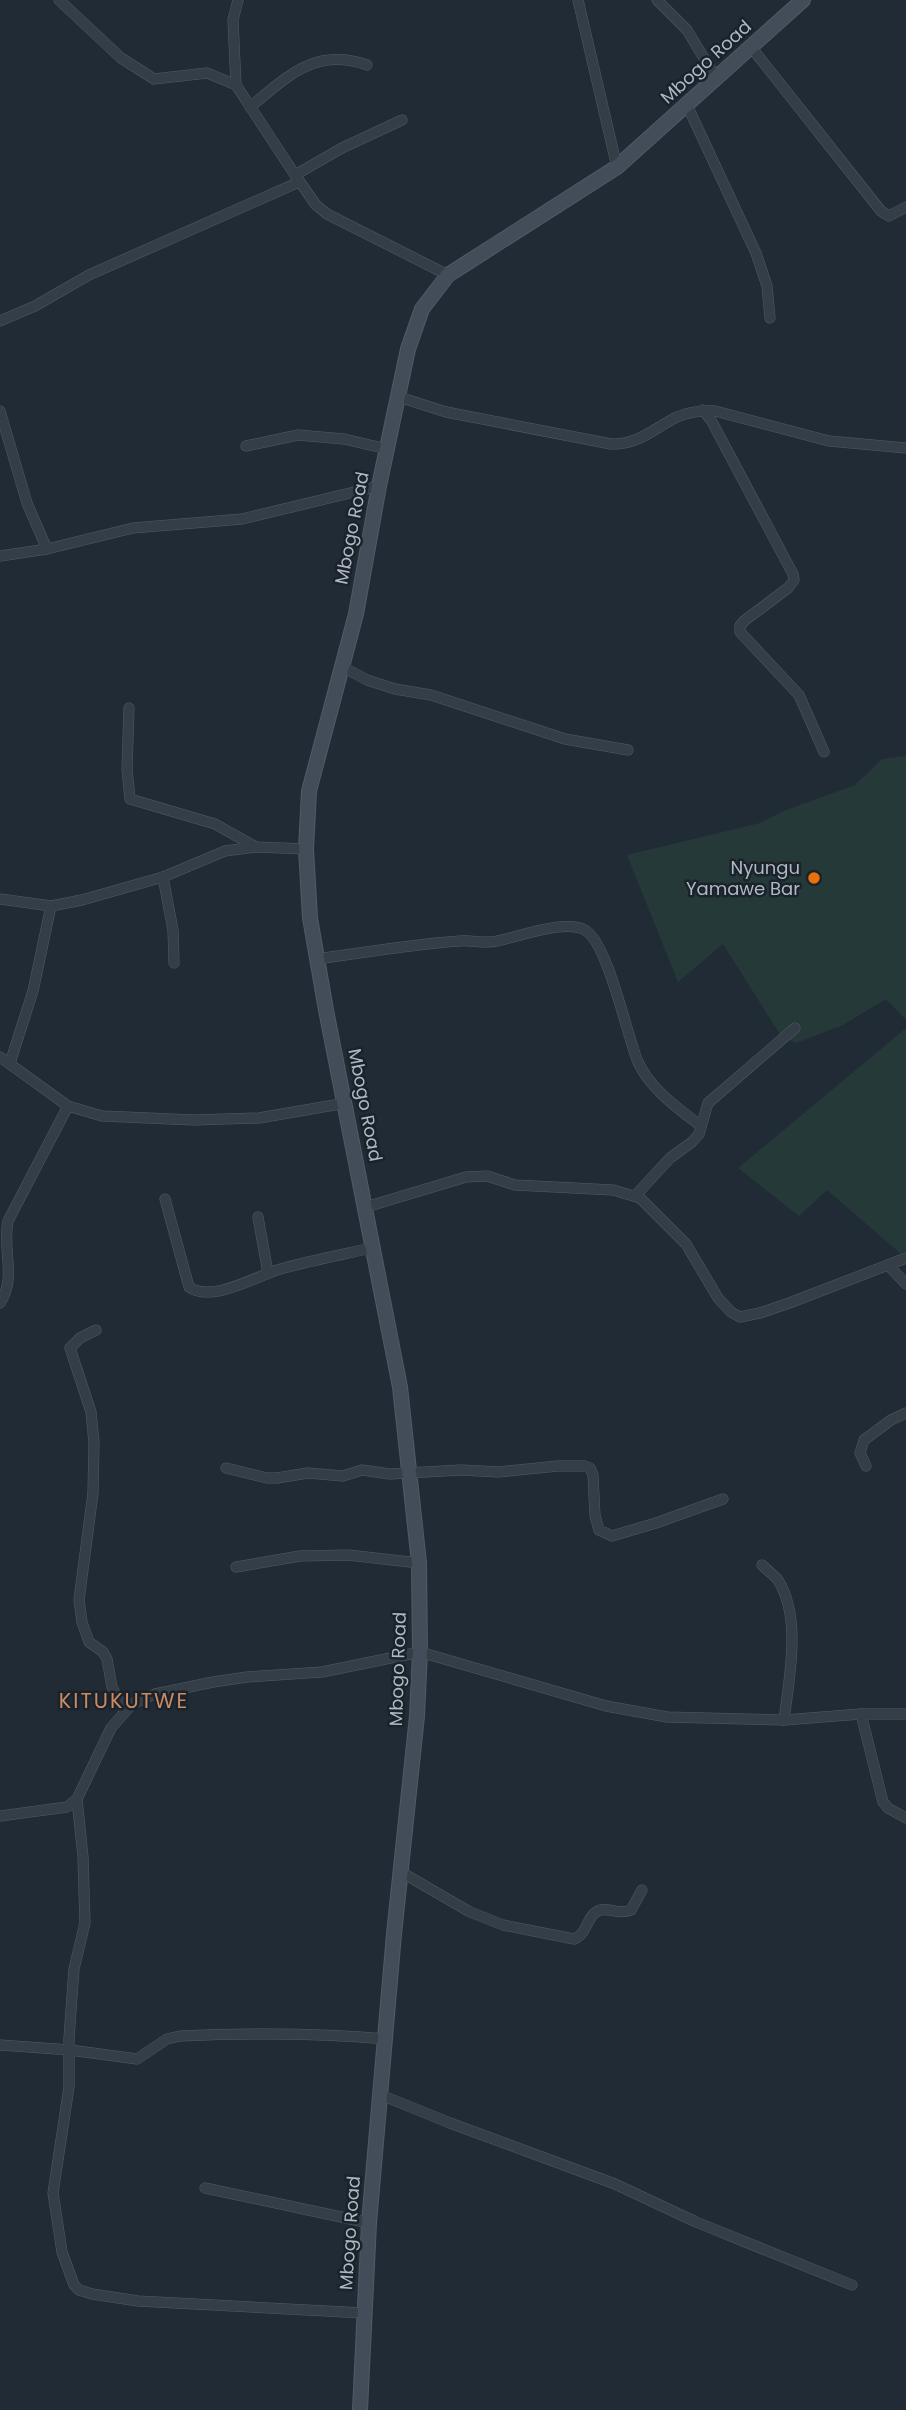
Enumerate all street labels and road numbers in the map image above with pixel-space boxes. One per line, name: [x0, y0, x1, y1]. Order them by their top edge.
street label: Mbogo Road: [655, 14, 757, 109]
street label: Mbogo Road: [328, 469, 375, 586]
street label: Mbogo Road: [342, 1046, 389, 1163]
street label: Mbogo Road: [383, 1611, 412, 1727]
street label: Mbogo Road: [333, 2175, 366, 2291]

